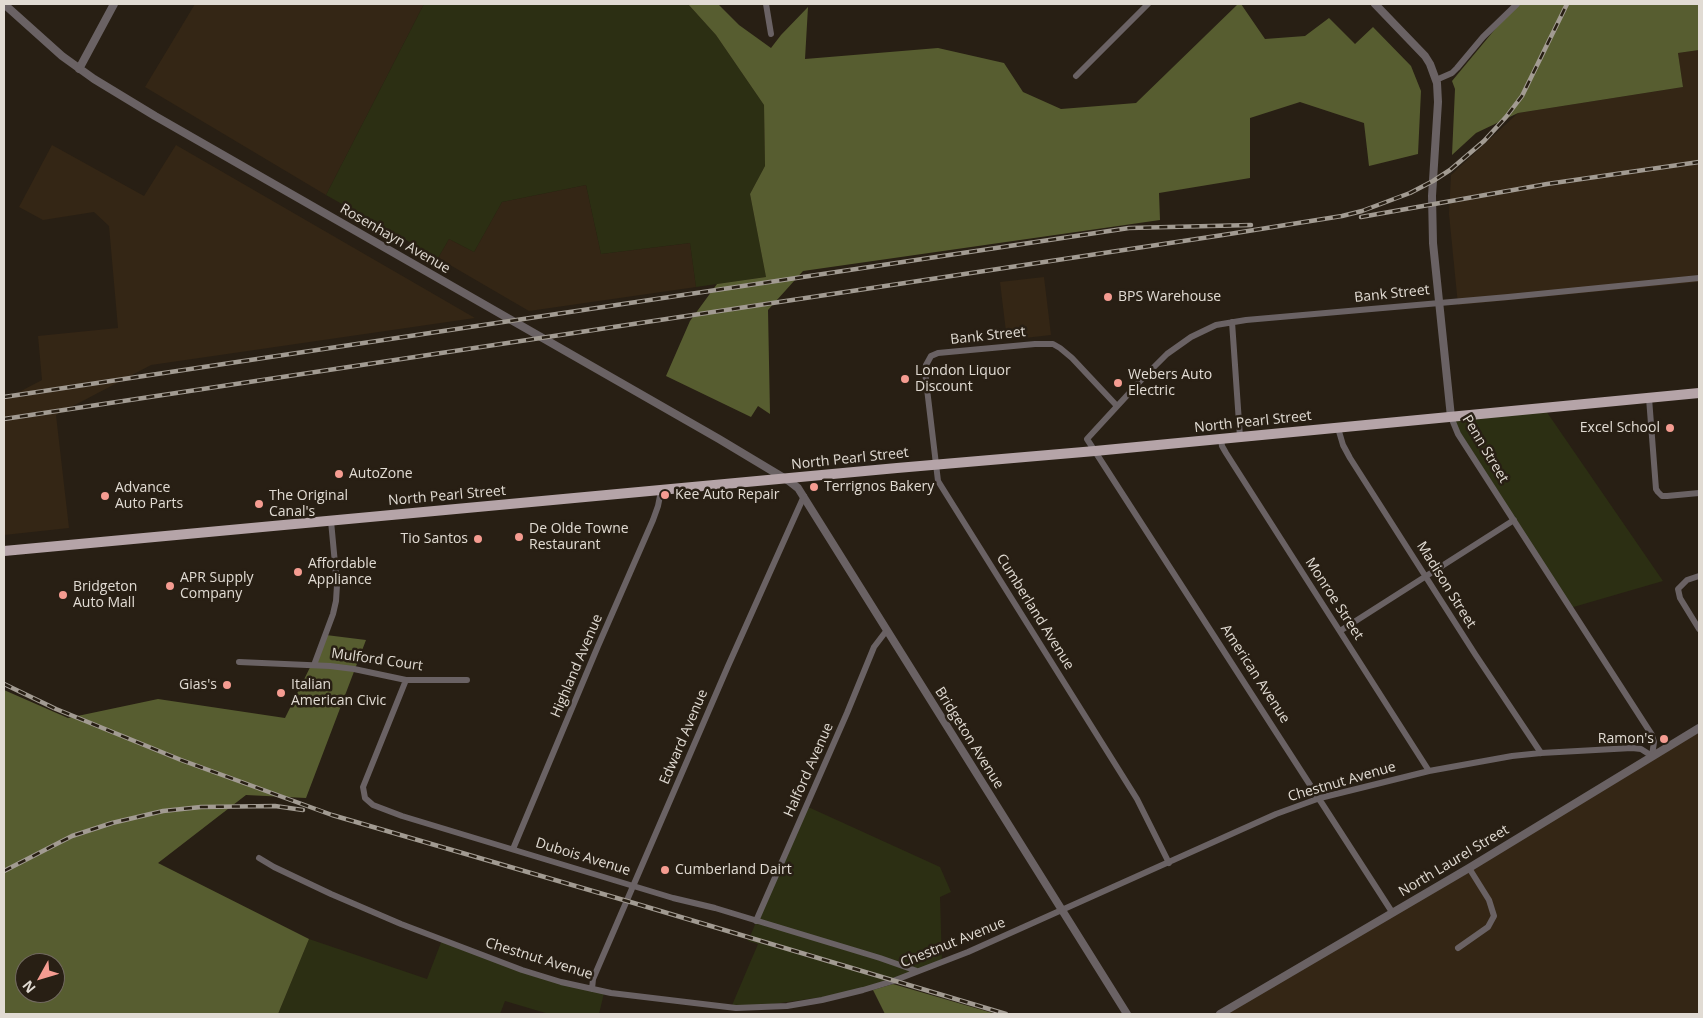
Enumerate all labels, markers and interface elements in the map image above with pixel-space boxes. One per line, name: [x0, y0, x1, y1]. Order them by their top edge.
street label: Rosenhayn Avenue: [337, 201, 453, 277]
street label: Bank Street: [1354, 282, 1430, 306]
place label: BPS Warehouse: [1118, 289, 1221, 305]
marker: BPS Warehouse: [1102, 291, 1114, 303]
street label: Bank Street: [950, 324, 1026, 348]
place label: London Liquor Discount: [915, 363, 1011, 396]
place label: Webers Auto Electric: [1128, 367, 1212, 400]
marker: London Liquor Discount: [899, 373, 911, 385]
marker: Webers Auto Electric: [1112, 377, 1124, 389]
street label: North Pearl Street: [1193, 407, 1313, 437]
street label: Penn Street: [1458, 412, 1512, 486]
place label: Excel School: [1580, 420, 1660, 436]
marker: Excel School: [1664, 422, 1676, 434]
street label: North Pearl Street: [790, 444, 910, 474]
place label: AutoZone: [349, 466, 413, 482]
marker: AutoZone: [333, 468, 345, 480]
place label: Terrignos Bakery: [824, 479, 934, 495]
place label: Advance Auto Parts: [115, 480, 183, 512]
marker: Terrignos Bakery: [808, 481, 820, 493]
street label: North Pearl Street: [388, 482, 506, 510]
place label: Kee Auto Repair: [675, 487, 780, 503]
place label: The Original Canal's: [269, 488, 348, 520]
marker: Kee Auto Repair: [659, 489, 671, 501]
marker: Advance Auto Parts: [99, 490, 111, 502]
marker: The Original Canal's: [253, 498, 265, 510]
place label: De Olde Towne Restaurant: [529, 521, 629, 554]
place label: Tio Santos: [401, 531, 468, 547]
marker: De Olde Towne Restaurant: [513, 531, 525, 543]
marker: Tio Santos: [472, 533, 484, 545]
street label: Madison Street: [1413, 539, 1479, 631]
street label: Cumberland Avenue: [993, 551, 1077, 673]
street label: Monroe Street: [1301, 555, 1367, 643]
place label: Affordable Appliance: [308, 556, 377, 588]
marker: Affordable Appliance: [292, 566, 304, 578]
place label: APR Supply Company: [180, 570, 253, 602]
place label: Bridgeton Auto Mall: [73, 579, 137, 612]
marker: APR Supply Company: [164, 580, 176, 592]
marker: Bridgeton Auto Mall: [57, 589, 69, 601]
street label: Highland Avenue: [548, 612, 606, 720]
street label: American Avenue: [1217, 621, 1293, 727]
street label: Mulford Court: [330, 645, 424, 675]
place label: Gias's: [179, 677, 217, 693]
place label: Italian American Civic: [291, 677, 386, 710]
marker: Gias's: [221, 679, 233, 691]
street label: Bridgeton Avenue: [931, 684, 1007, 792]
marker: Italian American Civic: [275, 687, 287, 699]
street label: Edward Avenue: [656, 687, 712, 787]
street label: Halford Avenue: [781, 720, 837, 820]
place label: Ramon's: [1598, 731, 1654, 747]
marker: Ramon's: [1658, 733, 1670, 745]
street label: Chestnut Avenue: [1286, 759, 1398, 805]
street label: North Laurel Street: [1396, 822, 1512, 900]
street label: Dubois Avenue: [534, 835, 632, 879]
place label: Cumberland Dairt: [675, 862, 792, 878]
marker: Cumberland Dairt: [659, 864, 671, 876]
street label: Chestnut Avenue: [898, 914, 1008, 972]
street label: Chestnut Avenue: [483, 935, 595, 983]
north arrow: [15, 953, 65, 1003]
text: N: [18, 977, 40, 998]

